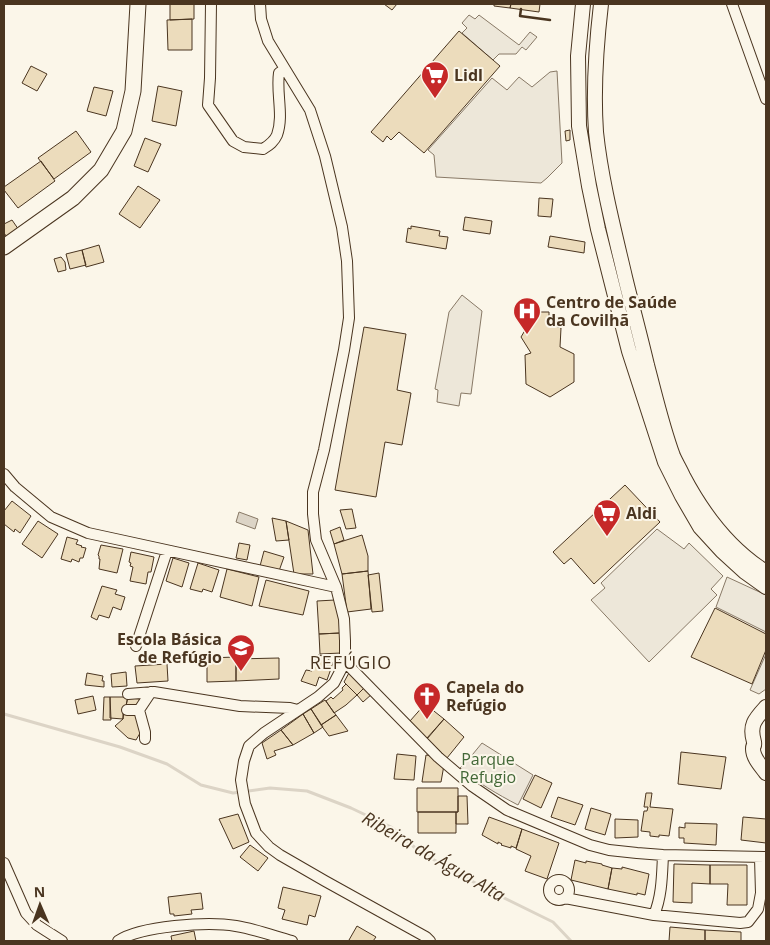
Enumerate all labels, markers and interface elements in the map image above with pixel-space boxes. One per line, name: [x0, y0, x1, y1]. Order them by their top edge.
supermarket icon: Lidl: [420, 60, 450, 99]
place label: Lidl: [454, 64, 483, 86]
place label: Centro de Saúde da Covilhã: [546, 291, 677, 331]
hospital icon: Centro de Saúde da Covilhã: [512, 296, 542, 335]
supermarket icon: Aldi: [592, 498, 622, 537]
place label: Aldi: [626, 502, 657, 524]
place label: Escola Básica de Refúgio: [117, 628, 222, 668]
school or university icon: Escola Básica de Refúgio: [226, 633, 256, 672]
district label: REFÚGIO: [310, 650, 392, 674]
place label: Capela do Refúgio: [446, 676, 524, 716]
church icon: Capela do Refúgio: [412, 681, 442, 720]
park label: Parque Refugio: [460, 748, 516, 788]
water label: Ribeira da Água Alta: [358, 805, 510, 907]
north arrow: [15, 880, 65, 930]
text: N: [34, 882, 46, 901]

